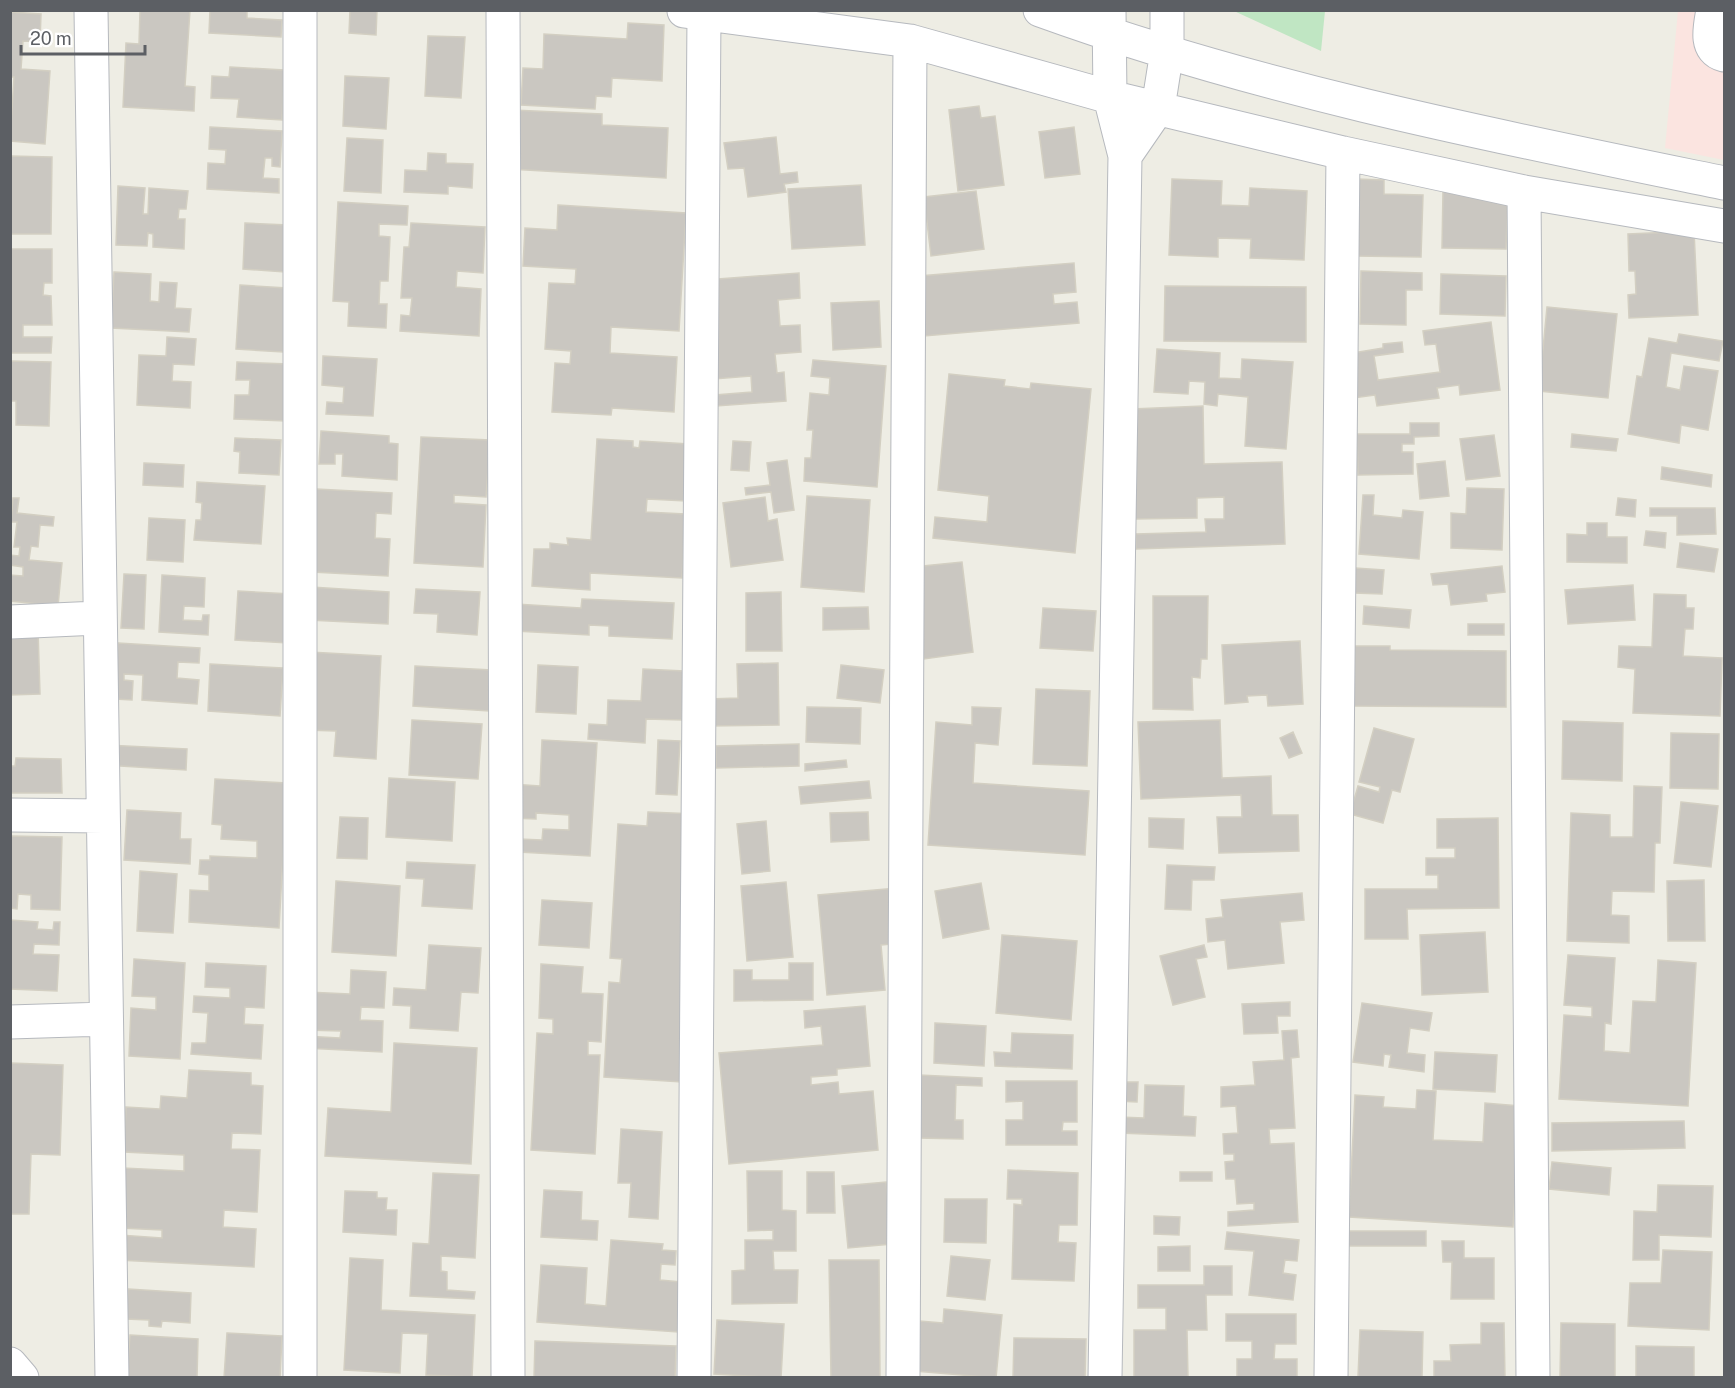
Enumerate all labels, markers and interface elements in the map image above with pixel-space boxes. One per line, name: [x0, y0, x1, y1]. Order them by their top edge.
scale bar: [21, 18, 146, 56]
text: 20 m: [30, 28, 72, 49]

